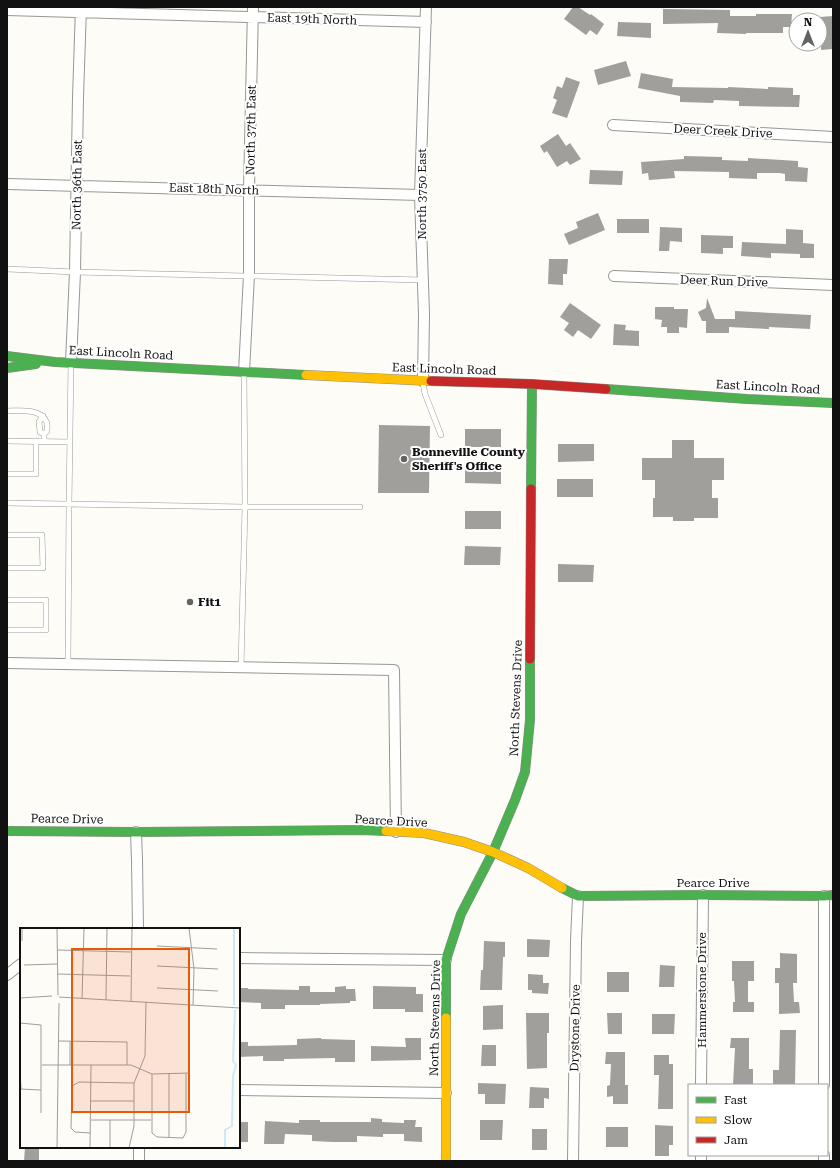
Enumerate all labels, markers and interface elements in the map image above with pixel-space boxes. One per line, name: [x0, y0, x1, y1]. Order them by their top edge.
street label: East 19th North: [267, 10, 358, 28]
north arrow: [788, 12, 828, 52]
text: N: [804, 16, 813, 29]
street label: North 37th East: [243, 84, 259, 175]
street label: Deer Creek Drive: [673, 121, 773, 141]
street label: North 36th East: [69, 139, 85, 230]
street label: North 3750 East: [415, 148, 429, 240]
street label: East 18th North: [169, 180, 260, 198]
street label: Deer Run Drive: [680, 272, 769, 290]
street label: East Lincoln Road: [68, 343, 174, 363]
street label: East Lincoln Road: [392, 360, 497, 378]
street label: East Lincoln Road: [715, 377, 821, 397]
place label: Bonneville County Sheriff's Office: [412, 445, 526, 473]
marker: Bonneville County Sheriff's Office: [399, 454, 409, 464]
place label: Fit1: [198, 595, 221, 609]
marker: Fit1: [185, 597, 195, 607]
street label: North Stevens Drive: [507, 639, 525, 756]
street label: Pearce Drive: [30, 811, 104, 827]
street label: Pearce Drive: [354, 812, 428, 830]
street label: Pearce Drive: [677, 876, 750, 890]
inset map: [20, 928, 240, 1148]
street label: Hammerstone Drive: [695, 932, 709, 1048]
street label: North Stevens Drive: [427, 959, 443, 1076]
street label: Drystone Drive: [567, 984, 583, 1072]
legend: [688, 1084, 828, 1156]
text: Fast: [724, 1093, 748, 1107]
text: Slow: [724, 1113, 752, 1127]
text: Jam: [724, 1133, 748, 1147]

